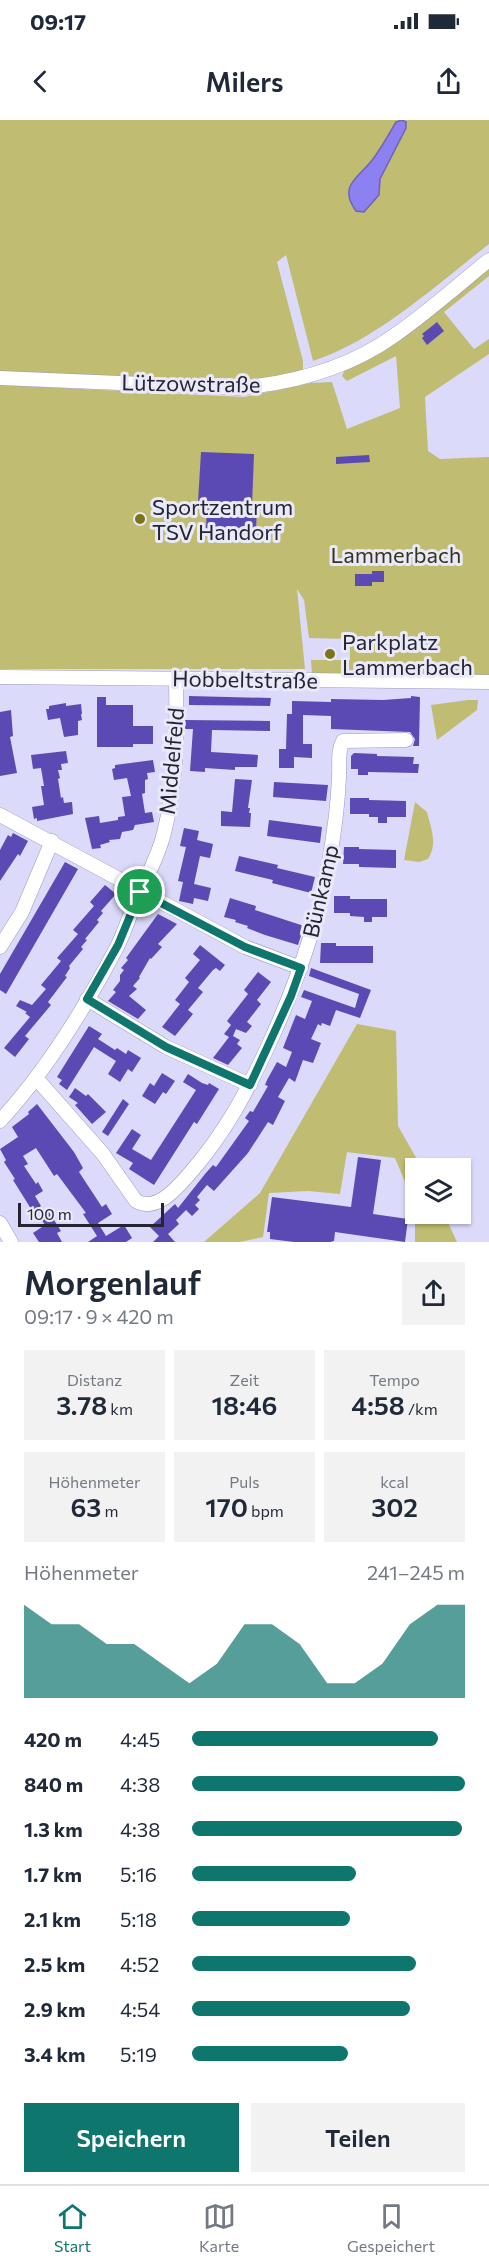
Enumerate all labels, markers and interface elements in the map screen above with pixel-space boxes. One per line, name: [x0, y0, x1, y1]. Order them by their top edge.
text: 09:17: [30, 8, 86, 35]
icon: back: [24, 65, 57, 98]
text: Milers: [206, 65, 283, 98]
icon: share: [432, 65, 465, 98]
street label: Lützowstraße: [121, 368, 261, 398]
place label: Sportzentrum TSV Handorf: [152, 493, 293, 545]
marker: Sportzentrum TSV Handorf: [133, 512, 147, 526]
park label: Lammerbach: [331, 541, 461, 568]
place label: Parkplatz Lammerbach: [342, 628, 473, 680]
marker: Parkplatz Lammerbach: [323, 647, 337, 661]
street label: Hobbeltstraße: [172, 664, 318, 694]
street label: Middelfeld: [153, 706, 189, 816]
street label: Bünkamp: [296, 842, 344, 940]
pin: [114, 866, 165, 917]
icon: arrive: [123, 875, 156, 908]
map controls: [405, 1158, 471, 1224]
button: layers: [405, 1158, 471, 1224]
scale bar: [18, 1200, 164, 1228]
text: 100 m: [27, 1204, 72, 1223]
text: Morgenlauf: [24, 1261, 201, 1302]
button: share: [402, 1262, 465, 1325]
text: 09:17 · 9 × 420 m: [24, 1304, 174, 1328]
text: Distanz: [67, 1370, 122, 1389]
text: Zeit: [230, 1370, 259, 1389]
text: Tempo: [369, 1370, 420, 1389]
text: 3.78: [56, 1389, 107, 1420]
text: 18:46: [212, 1389, 277, 1420]
text: 4:58: [351, 1389, 405, 1420]
text: km: [107, 1399, 133, 1418]
text: /km: [405, 1399, 438, 1418]
text: Höhenmeter: [49, 1472, 140, 1491]
text: Puls: [229, 1472, 260, 1491]
text: kcal: [380, 1472, 409, 1491]
text: 63: [71, 1491, 101, 1522]
text: 170: [205, 1491, 248, 1522]
text: 302: [371, 1491, 418, 1522]
text: m: [101, 1501, 118, 1520]
text: bpm: [248, 1501, 284, 1520]
text: Höhenmeter: [24, 1560, 139, 1584]
text: 241–245 m: [367, 1560, 465, 1584]
text: 420 m: [24, 1727, 82, 1751]
text: 4:45: [120, 1727, 160, 1751]
text: 840 m: [24, 1772, 83, 1796]
text: 4:38: [120, 1772, 160, 1796]
text: 1.3 km: [24, 1817, 83, 1841]
text: 4:38: [120, 1817, 160, 1841]
text: 1.7 km: [24, 1862, 82, 1886]
text: 5:16: [120, 1862, 157, 1886]
text: 2.1 km: [24, 1907, 81, 1931]
text: 5:18: [120, 1907, 157, 1931]
text: 2.5 km: [24, 1952, 85, 1976]
text: 4:52: [120, 1952, 159, 1976]
text: 2.9 km: [24, 1997, 85, 2021]
text: 4:54: [120, 1997, 160, 2021]
text: 3.4 km: [24, 2042, 86, 2066]
text: 5:19: [120, 2042, 157, 2066]
button: Speichern: [24, 2103, 239, 2172]
button: Teilen: [251, 2103, 465, 2172]
tab: Start: [54, 2200, 91, 2255]
tab: Karte: [199, 2200, 239, 2255]
tab: Gespeichert: [347, 2200, 435, 2255]

